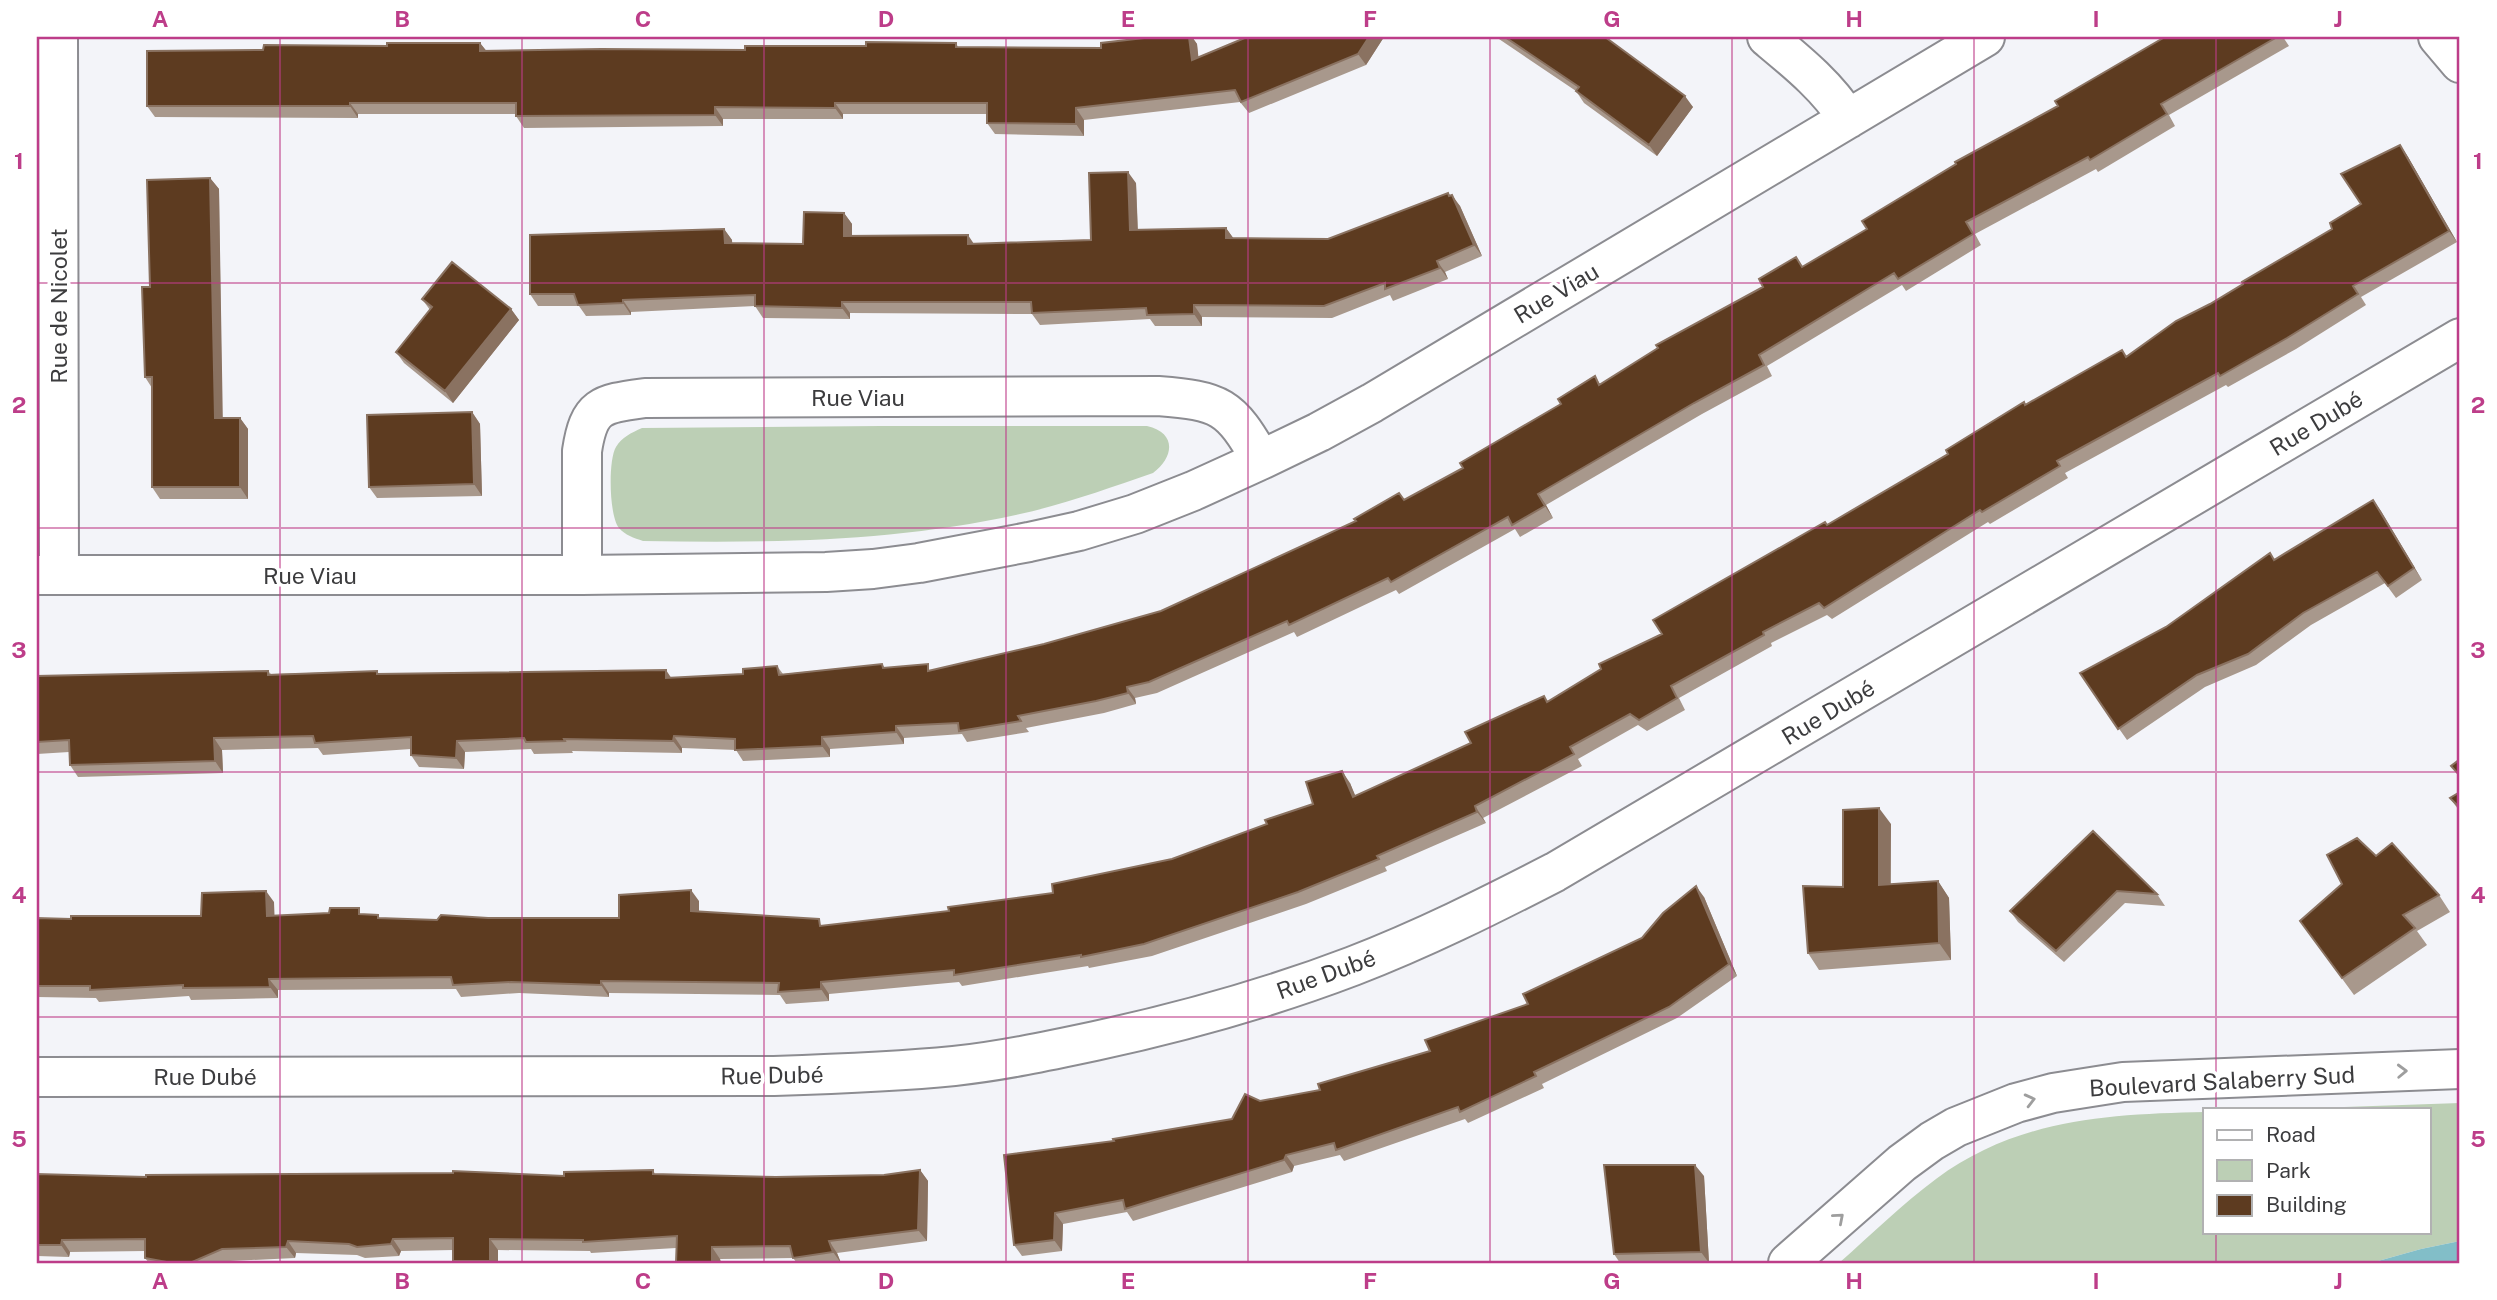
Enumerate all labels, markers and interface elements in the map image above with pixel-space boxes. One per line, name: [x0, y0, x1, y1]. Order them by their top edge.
text: A: [152, 5, 169, 32]
text: B: [394, 5, 410, 32]
text: C: [635, 5, 651, 32]
text: D: [878, 5, 894, 32]
text: E: [1121, 5, 1135, 32]
text: F: [1363, 5, 1377, 32]
text: G: [1603, 5, 1621, 32]
text: H: [1845, 5, 1863, 32]
text: I: [2092, 5, 2100, 32]
text: J: [2333, 5, 2343, 32]
text: 1: [14, 147, 24, 174]
text: 1: [2473, 147, 2483, 174]
street label: Rue de Nicolet: [45, 228, 72, 384]
street label: Rue Viau: [1509, 257, 1603, 329]
street label: Rue Viau: [811, 384, 905, 411]
street label: Rue Dubé: [2265, 385, 2367, 461]
text: 2: [12, 391, 26, 418]
text: 2: [2471, 391, 2485, 418]
street label: Rue Viau: [263, 562, 357, 589]
text: 3: [11, 636, 27, 663]
text: 3: [2470, 636, 2486, 663]
street label: Rue Dubé: [1777, 674, 1879, 750]
text: 4: [11, 881, 27, 908]
text: 4: [2470, 881, 2486, 908]
street label: Rue Dubé: [1273, 944, 1379, 1004]
street label: Rue Dubé: [720, 1061, 824, 1089]
street label: Boulevard Salaberry Sud: [2088, 1061, 2356, 1101]
street label: Rue Dubé: [153, 1063, 257, 1090]
one-way arrow: [2397, 1064, 2408, 1079]
one-way arrow: [2023, 1094, 2035, 1108]
legend: [2203, 1108, 2430, 1234]
text: Road: [2266, 1122, 2316, 1147]
text: 5: [11, 1125, 27, 1152]
text: 5: [2470, 1125, 2486, 1152]
text: Park: [2266, 1158, 2311, 1183]
text: Building: [2266, 1192, 2347, 1217]
one-way arrow: [1830, 1214, 1843, 1226]
text: A: [152, 1267, 169, 1294]
text: B: [394, 1267, 410, 1294]
text: C: [635, 1267, 651, 1294]
text: D: [878, 1267, 894, 1294]
text: E: [1121, 1267, 1135, 1294]
text: F: [1363, 1267, 1377, 1294]
text: G: [1603, 1267, 1621, 1294]
text: H: [1845, 1267, 1863, 1294]
text: I: [2092, 1267, 2100, 1294]
text: J: [2333, 1267, 2343, 1294]

